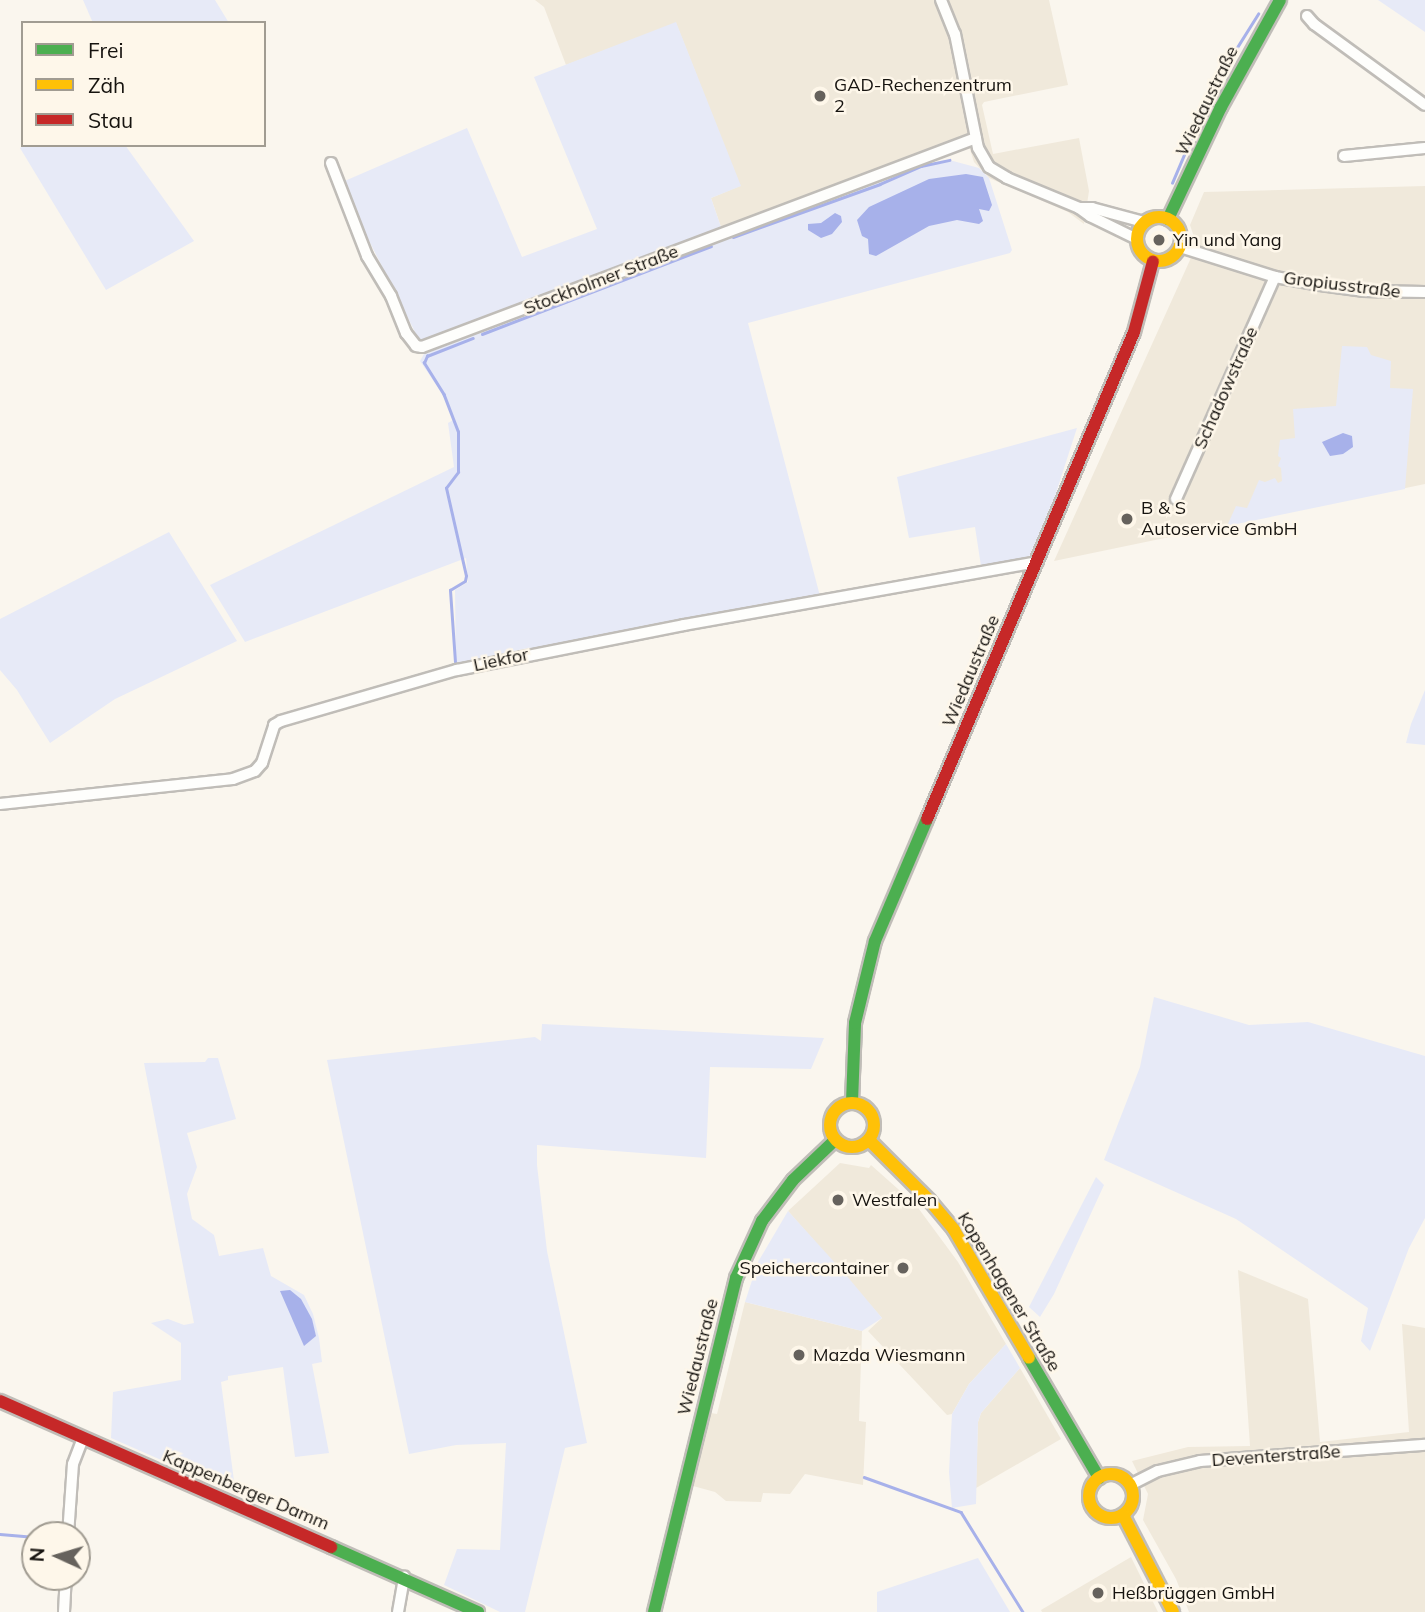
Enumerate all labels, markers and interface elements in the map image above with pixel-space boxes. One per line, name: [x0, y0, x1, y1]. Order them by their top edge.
legend: [21, 21, 266, 147]
text: Frei: [88, 37, 124, 63]
street label: Wiedaustraße: [1171, 42, 1243, 160]
text: Zäh: [88, 72, 125, 98]
place label: GAD-Rechenzentrum 2: [834, 75, 1012, 118]
marker: GAD-Rechenzentrum 2: [812, 88, 828, 104]
text: Stau: [88, 107, 133, 133]
place label: Yin und Yang: [1173, 229, 1282, 251]
marker: Yin und Yang: [1151, 232, 1167, 248]
street label: Stockholmer Straße: [521, 241, 681, 319]
street label: Gropiusstraße: [1282, 267, 1402, 303]
street label: Schadowstraße: [1189, 324, 1263, 452]
place label: B & S Autoservice GmbH: [1141, 498, 1298, 540]
marker: B & S Autoservice GmbH: [1119, 511, 1135, 527]
street label: Wiedaustraße: [938, 612, 1004, 730]
street label: Liekfor: [471, 644, 531, 676]
place label: Westfalen: [852, 1189, 937, 1211]
marker: Westfalen: [830, 1192, 846, 1208]
street label: Kopenhagener Straße: [953, 1208, 1065, 1376]
place label: Speichercontainer: [739, 1257, 889, 1279]
marker: Speichercontainer: [895, 1260, 911, 1276]
street label: Wiedaustraße: [673, 1296, 723, 1418]
place label: Mazda Wiesmann: [813, 1344, 965, 1366]
marker: Mazda Wiesmann: [791, 1347, 807, 1363]
street label: Deventerstraße: [1211, 1441, 1341, 1471]
street label: Kappenberger Damm: [159, 1445, 333, 1535]
north arrow: [21, 1521, 91, 1591]
text: N: [25, 1547, 50, 1563]
place label: Heßbrüggen GmbH: [1112, 1582, 1275, 1604]
marker: Heßbrüggen GmbH: [1090, 1585, 1106, 1601]

